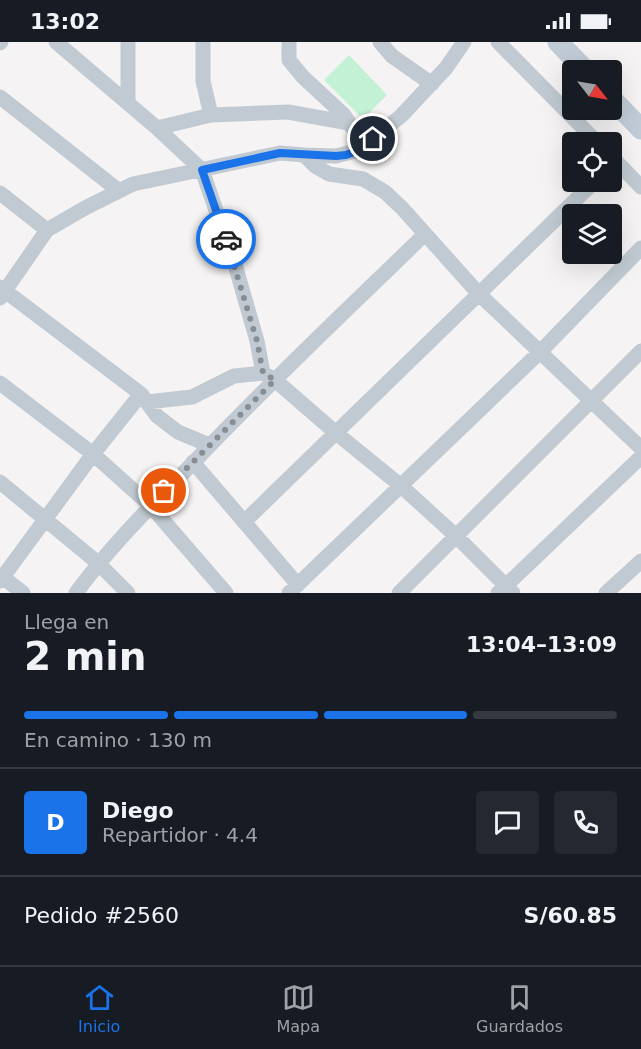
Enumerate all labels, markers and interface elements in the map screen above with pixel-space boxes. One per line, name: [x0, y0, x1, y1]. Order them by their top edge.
text: 13:02: [30, 9, 100, 34]
north arrow: [562, 60, 622, 120]
map controls: [562, 60, 622, 264]
pin: [347, 113, 398, 164]
icon: home: [356, 122, 389, 155]
button: locate: [562, 132, 622, 192]
button: layers: [562, 204, 622, 264]
courier: [196, 209, 256, 269]
icon: car: [210, 223, 243, 256]
pin: [138, 465, 189, 516]
icon: bag: [147, 474, 180, 507]
text: Llega en: [24, 610, 109, 634]
text: 13:04–13:09: [466, 632, 617, 657]
text: 2 min: [24, 634, 146, 679]
text: En camino · 130 m: [24, 728, 212, 752]
button: chat: [476, 791, 539, 854]
button: phone: [554, 791, 617, 854]
text: Diego: [102, 798, 174, 823]
text: D: [46, 810, 65, 835]
text: Repartidor · 4.4: [102, 823, 258, 847]
text: Pedido #2560: [24, 903, 179, 928]
text: S/60.85: [524, 903, 617, 928]
tab: Inicio: [78, 981, 120, 1036]
tab: Mapa: [276, 981, 320, 1036]
tab: Guardados: [476, 981, 563, 1036]

